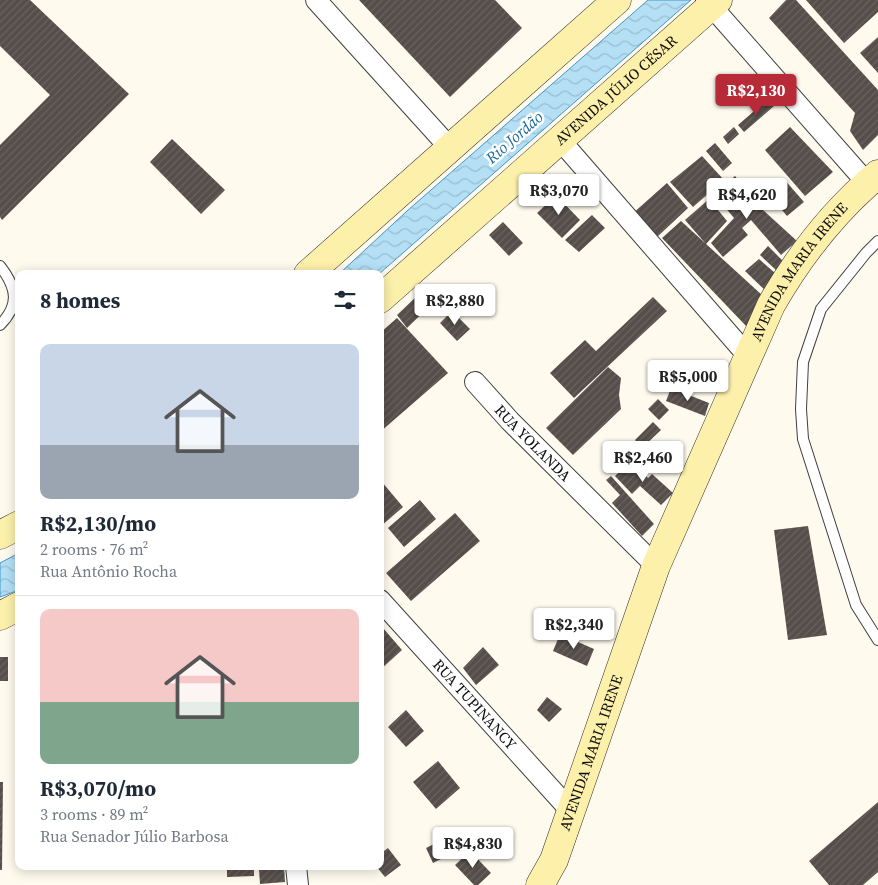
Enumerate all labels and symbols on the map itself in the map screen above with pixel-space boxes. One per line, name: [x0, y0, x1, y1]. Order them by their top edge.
street label: AVENIDA JÚLIO CÉSAR: [550, 30, 681, 150]
pin: R$2,130: [710, 74, 802, 116]
water label: Rio Jordão: [480, 106, 548, 169]
pin: R$3,070: [513, 174, 605, 216]
pin: R$4,620: [701, 178, 793, 220]
street label: AVENIDA MARIA IRENE: [745, 197, 852, 345]
pin: R$2,880: [409, 284, 501, 326]
pin: R$5,000: [642, 360, 734, 402]
street label: RUA YOLANDA: [490, 400, 576, 486]
pin: R$2,460: [597, 440, 689, 483]
pin: R$2,340: [528, 608, 620, 650]
street label: RUA TUPINANCY: [428, 654, 522, 755]
street label: AVENIDA MARIA IRENE: [554, 672, 627, 833]
pin: R$4,830: [427, 826, 519, 869]

